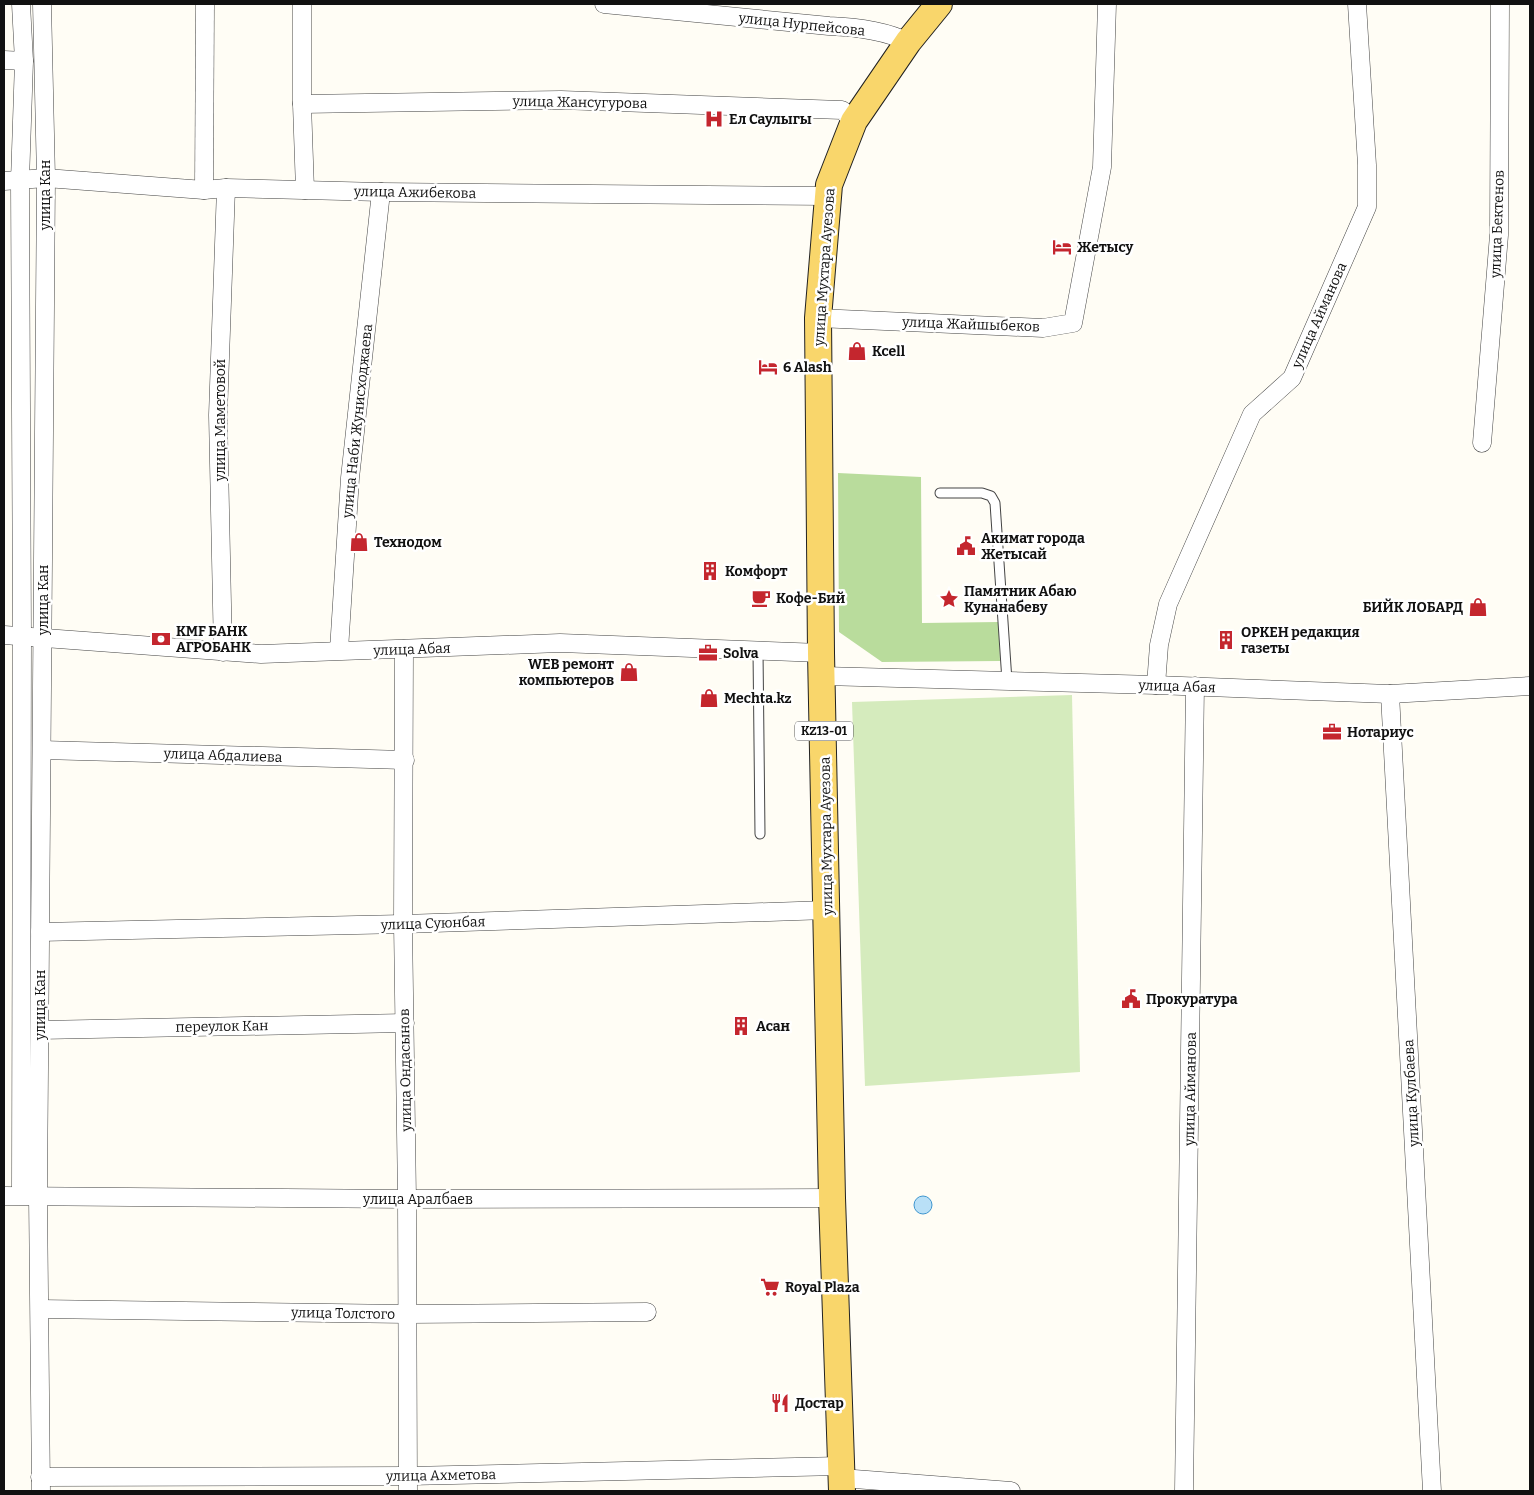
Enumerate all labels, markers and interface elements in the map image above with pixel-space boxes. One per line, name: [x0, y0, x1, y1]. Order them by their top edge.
street label: улица Нурпейсова: [737, 9, 866, 40]
street label: улица Жансугурова: [511, 93, 648, 112]
hospital icon: Ел Саулыгы: [703, 108, 725, 130]
place label: Ел Саулыгы: [729, 111, 812, 128]
street label: улица Кан: [37, 160, 54, 231]
street label: улица Бектенов: [1487, 170, 1508, 279]
street label: улица Ажибекова: [353, 183, 477, 202]
street label: улица Мухтара Ауезова: [810, 187, 839, 348]
hotel icon: Жетысу: [1051, 236, 1073, 258]
place label: Жетысу: [1077, 239, 1134, 256]
street label: улица Айманова: [1288, 259, 1351, 372]
street label: улица Жайшыбеков: [901, 314, 1040, 335]
street label: улица Наби Жунисходжаева: [339, 323, 376, 520]
shop icon: Kcell: [846, 340, 868, 362]
place label: Kcell: [872, 343, 906, 360]
hotel icon: 6 Alash: [757, 356, 779, 378]
street label: улица Маметовой: [212, 359, 229, 482]
place label: 6 Alash: [783, 359, 832, 376]
place label: Акимат города Жетысай: [981, 530, 1085, 563]
shop icon: Технодом: [348, 531, 370, 553]
place label: Технодом: [374, 534, 442, 551]
public building icon: Акимат города Жетысай: [955, 535, 977, 557]
building icon: Комфорт: [699, 560, 721, 582]
place label: Комфорт: [725, 563, 788, 580]
street label: улица Кан: [35, 565, 52, 636]
place label: Памятник Абаю Кунанабеву: [964, 583, 1076, 616]
cafe icon: Кофе-Бий: [750, 587, 772, 609]
place icon: Памятник Абаю Кунанабеву: [938, 588, 960, 610]
place label: Кофе-Бий: [776, 590, 846, 607]
shop icon: БИЙК ЛОБАРД: [1467, 596, 1489, 618]
place label: БИЙК ЛОБАРД: [1363, 598, 1463, 616]
place label: KMF БАНК АГРОБАНК: [176, 623, 251, 656]
place label: ОРКЕН редакция газеты: [1241, 624, 1360, 657]
bank icon: KMF БАНК АГРОБАНК: [150, 628, 172, 650]
building icon: ОРКЕН редакция газеты: [1215, 629, 1237, 651]
street label: улица Абая: [372, 640, 451, 659]
office icon: Solva: [697, 642, 719, 664]
place label: Solva: [723, 645, 759, 662]
place label: WEB ремонт компьютеров: [519, 656, 614, 689]
shop icon: WEB ремонт компьютеров: [618, 661, 640, 683]
street label: улица Абая: [1137, 677, 1216, 696]
shop icon: Mechta.kz: [698, 687, 720, 709]
place label: Mechta.kz: [724, 690, 792, 707]
road number: KZ13-01: [795, 721, 853, 740]
office icon: Нотариус: [1321, 721, 1343, 743]
place label: Нотариус: [1347, 724, 1414, 741]
street label: улица Абдалиева: [162, 745, 283, 766]
street label: улица Мухтара Ауезова: [817, 756, 836, 916]
street label: улица Суюнбая: [379, 913, 486, 934]
street label: улица Кан: [32, 970, 49, 1041]
public building icon: Прокуратура: [1120, 988, 1142, 1010]
place label: Прокуратура: [1146, 991, 1238, 1008]
street label: улица Ондасынов: [396, 1008, 415, 1133]
building icon: Асан: [730, 1015, 752, 1037]
street label: переулок Кан: [175, 1017, 269, 1036]
place label: Асан: [756, 1018, 790, 1035]
street label: улица Айманова: [1181, 1032, 1200, 1147]
street label: улица Кулбаева: [1400, 1038, 1423, 1148]
street label: улица Аралбаев: [362, 1191, 473, 1208]
supermarket icon: Royal Plaza: [759, 1276, 781, 1298]
place label: Royal Plaza: [785, 1279, 860, 1296]
street label: улица Толстого: [290, 1304, 395, 1323]
restaurant icon: Достар: [769, 1392, 791, 1414]
place label: Достар: [795, 1395, 844, 1412]
street label: улица Ахметова: [385, 1466, 497, 1485]

